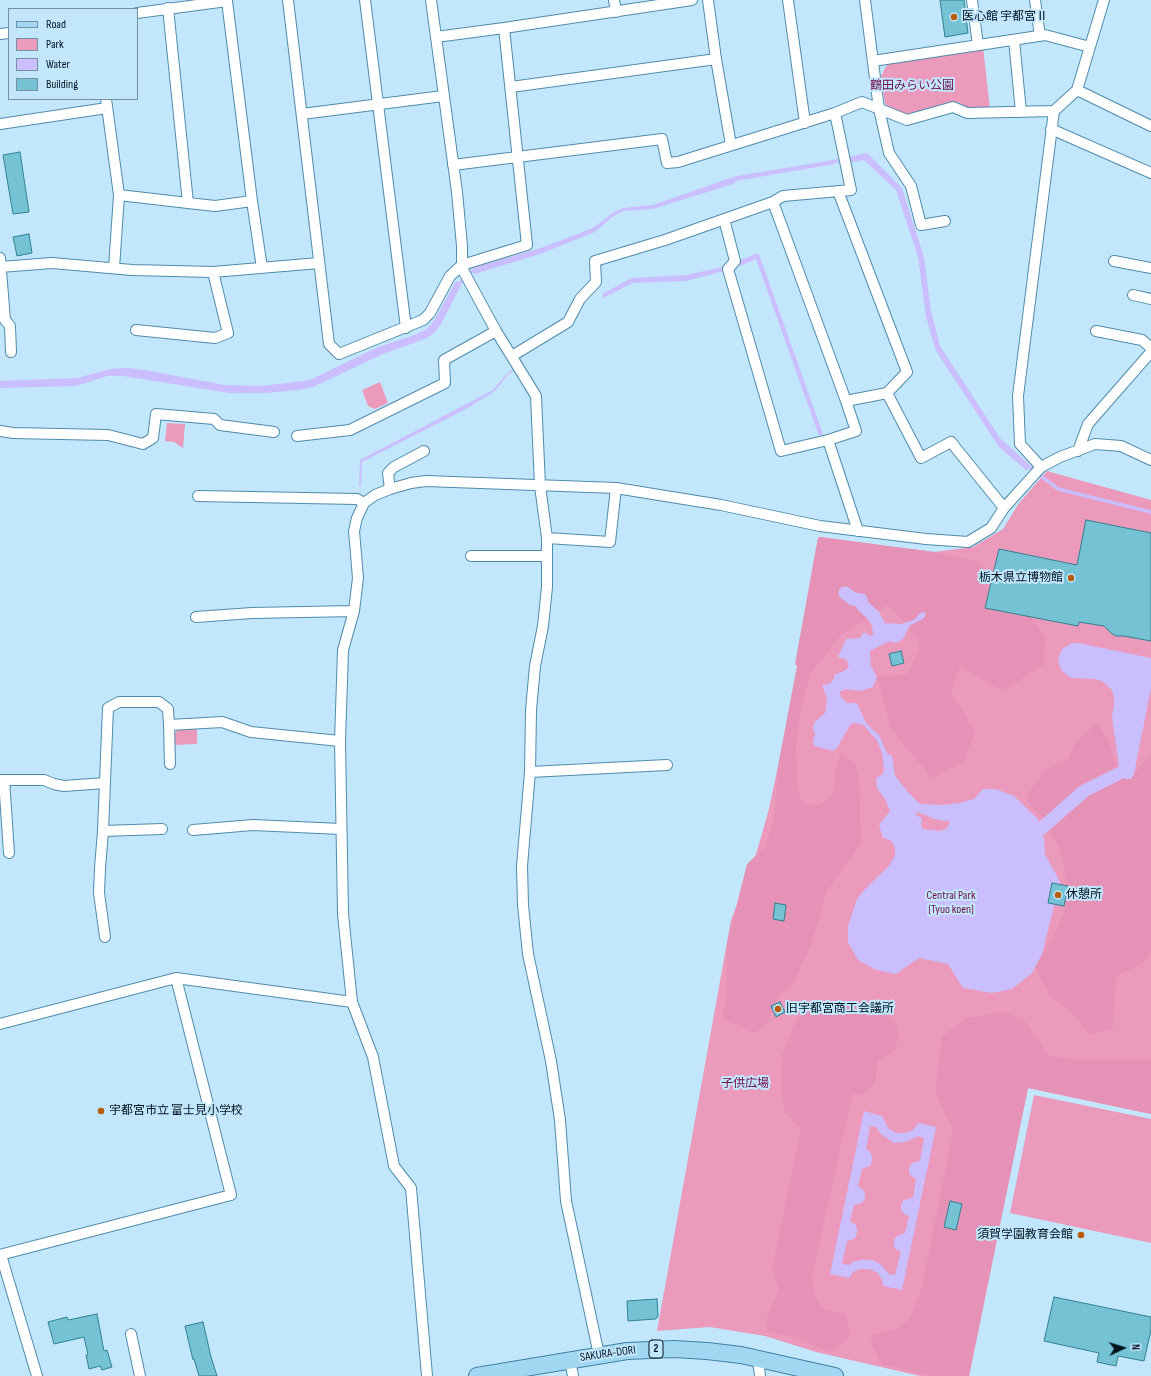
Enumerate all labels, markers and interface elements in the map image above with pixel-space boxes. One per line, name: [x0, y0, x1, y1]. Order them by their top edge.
legend: [8, 8, 138, 100]
place label: 医心館 宇都宮Ⅱ: [962, 10, 1048, 24]
marker: 医心館 宇都宮Ⅱ: [949, 12, 959, 22]
text: Road: [46, 17, 66, 32]
text: Park: [46, 37, 64, 52]
text: Water: [46, 57, 70, 72]
text: Building: [46, 77, 78, 92]
park label: 鶴田みらい公園: [870, 79, 954, 93]
place label: 栃木県立博物館: [979, 571, 1063, 585]
marker: 栃木県立博物館: [1066, 573, 1076, 583]
place label: 休憩所: [1066, 888, 1102, 902]
park label: Central Park (Tyuo koen): [927, 889, 975, 917]
marker: 休憩所: [1053, 890, 1063, 900]
place label: 旧宇都宮商工会議所: [786, 1002, 894, 1016]
marker: 旧宇都宮商工会議所: [773, 1004, 783, 1014]
park label: 子供広場: [721, 1077, 769, 1091]
place label: 宇都宮市立 富士見小学校: [109, 1104, 243, 1118]
marker: 宇都宮市立 富士見小学校: [96, 1106, 106, 1116]
place label: 須賀学園教育会館: [977, 1228, 1073, 1242]
marker: 須賀学園教育会館: [1076, 1230, 1086, 1240]
north arrow: [1103, 1328, 1143, 1368]
road number: 2: [649, 1340, 663, 1358]
street label: SAKURA-DORI: [579, 1343, 637, 1365]
text: N: [1129, 1344, 1142, 1351]

